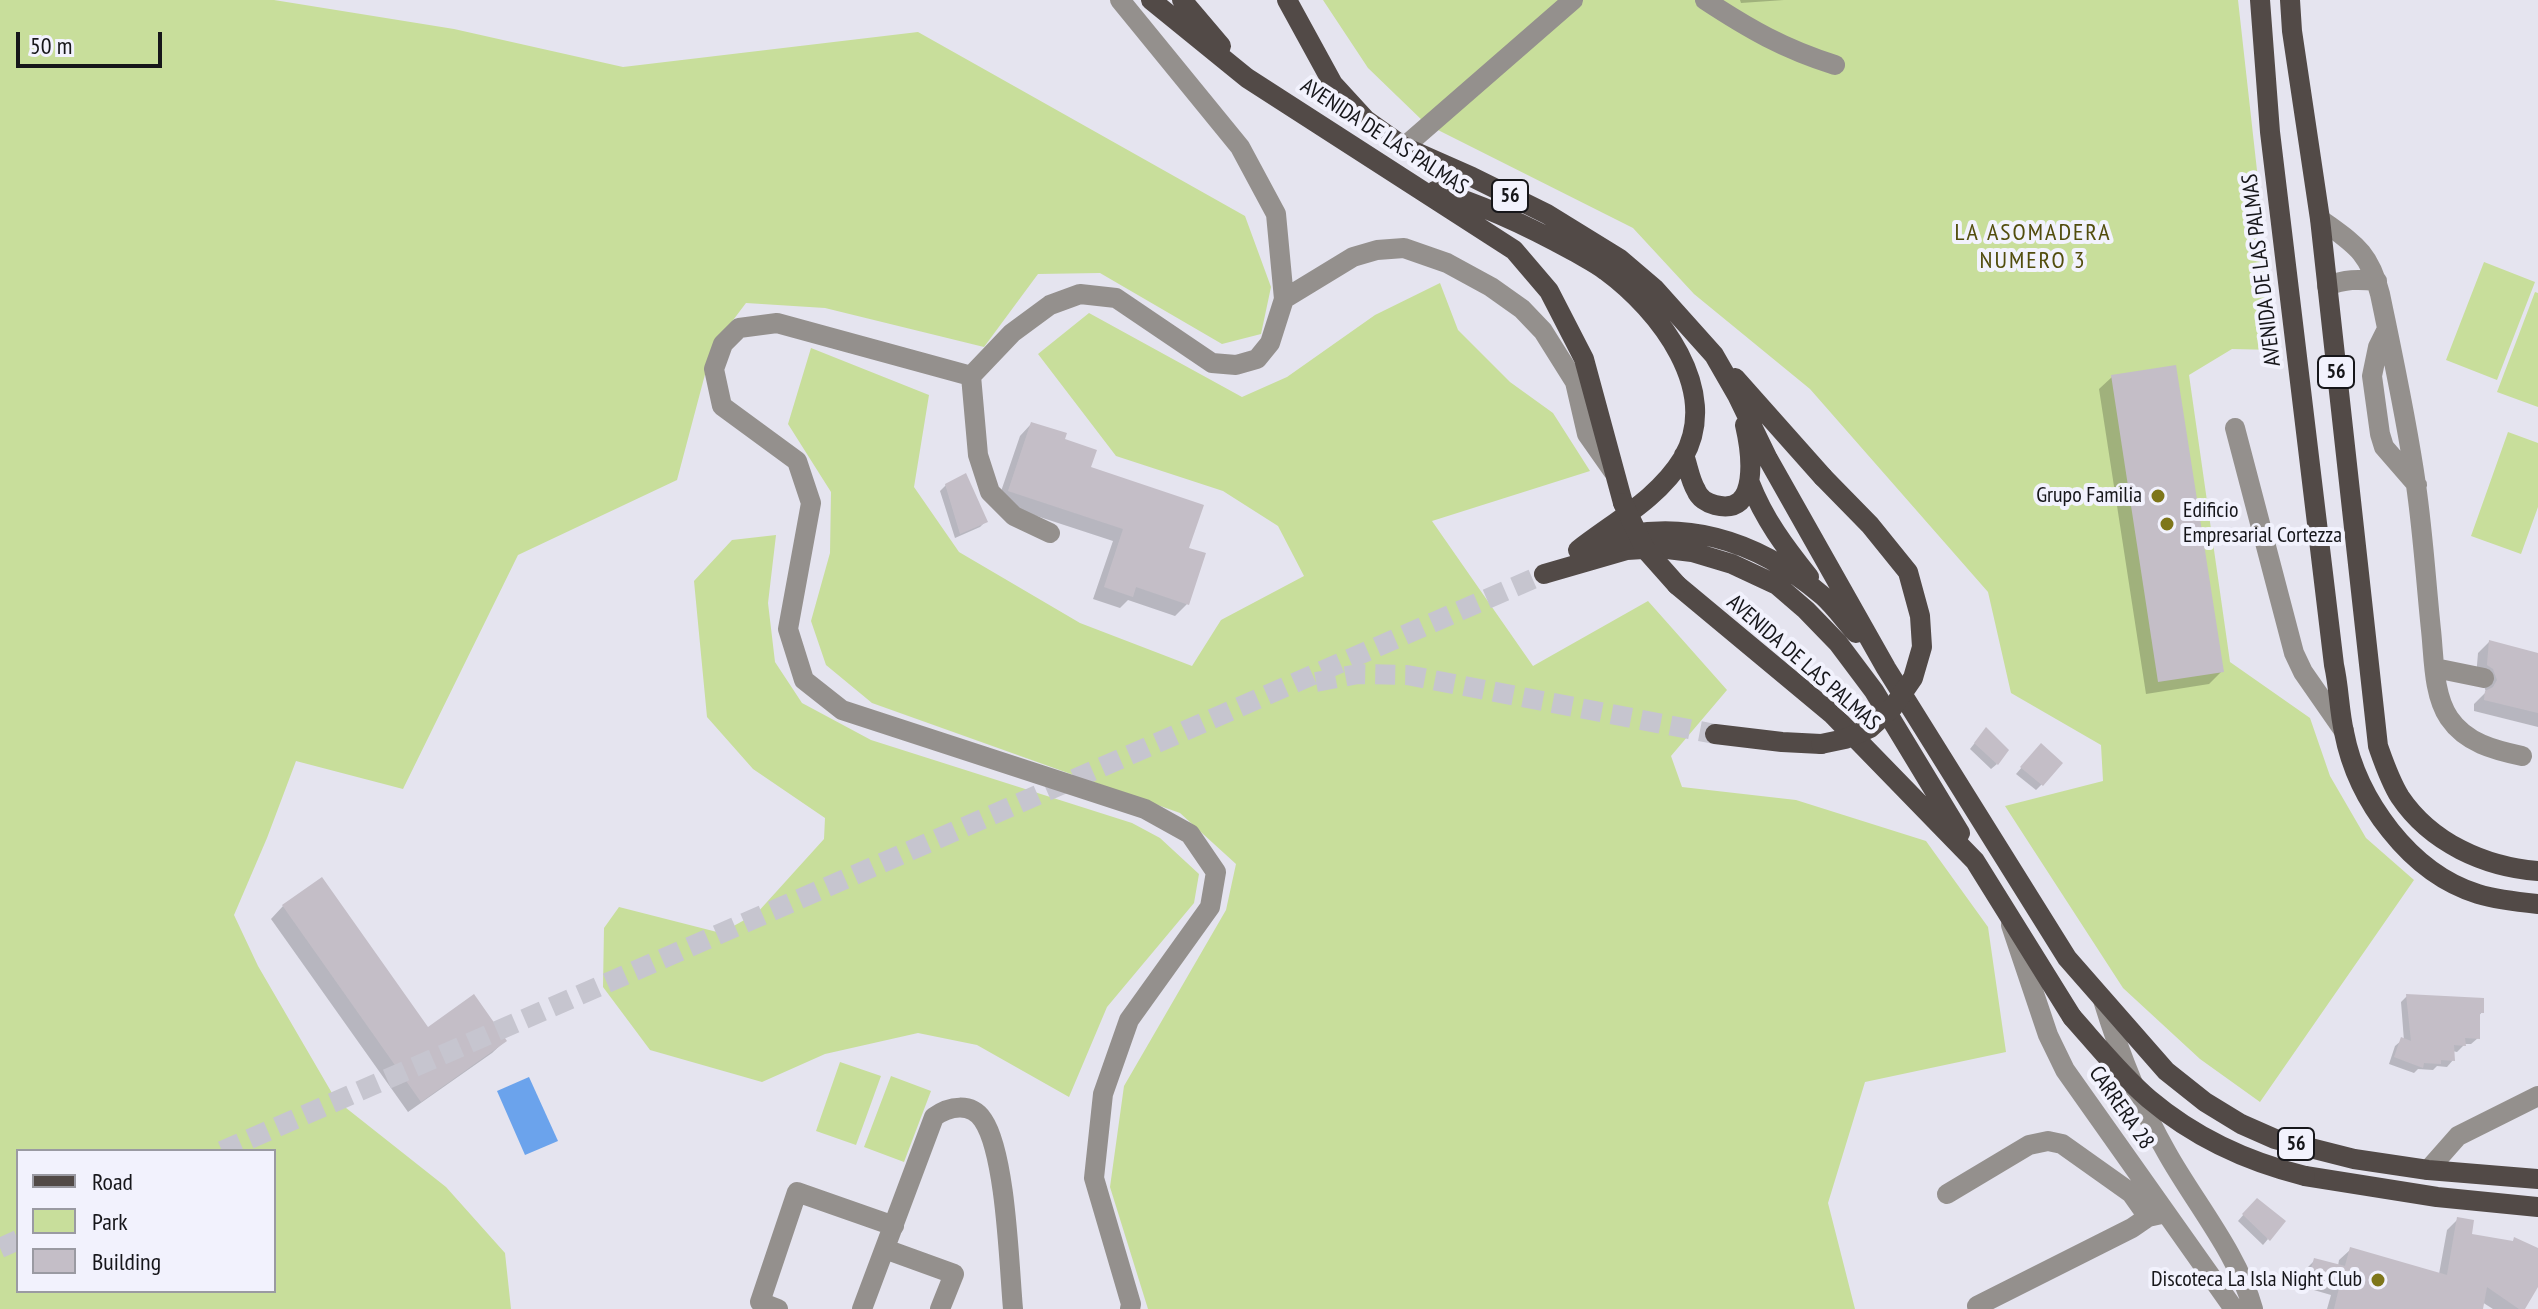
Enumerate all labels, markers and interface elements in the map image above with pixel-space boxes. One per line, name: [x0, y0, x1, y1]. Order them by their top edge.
scale bar: [20, 16, 166, 66]
text: 50 m: [30, 30, 72, 61]
street label: AVENIDA DE LAS PALMAS: [1296, 73, 1472, 201]
street label: AVENIDA DE LAS PALMAS: [2237, 172, 2287, 368]
road number: 56: [1492, 180, 1528, 212]
district label: LA ASOMADERA NUMERO 3: [1954, 219, 2112, 275]
road number: 56: [2318, 356, 2354, 388]
place label: Grupo Familia: [2036, 483, 2142, 509]
marker: Grupo Familia: [2149, 487, 2167, 505]
place label: Edificio Empresarial Cortezza: [2183, 498, 2342, 550]
marker: Edificio Empresarial Cortezza: [2158, 515, 2176, 533]
street label: AVENIDA DE LAS PALMAS: [1721, 589, 1885, 737]
street label: CARRERA 28: [2083, 1061, 2159, 1155]
road number: 56: [2278, 1128, 2314, 1160]
legend: [16, 1149, 276, 1293]
text: Road: [92, 1166, 133, 1197]
text: Park: [92, 1206, 128, 1237]
text: Building: [92, 1246, 161, 1277]
place label: Discoteca La Isla Night Club: [2151, 1267, 2362, 1293]
marker: Discoteca La Isla Night Club: [2369, 1271, 2387, 1289]

